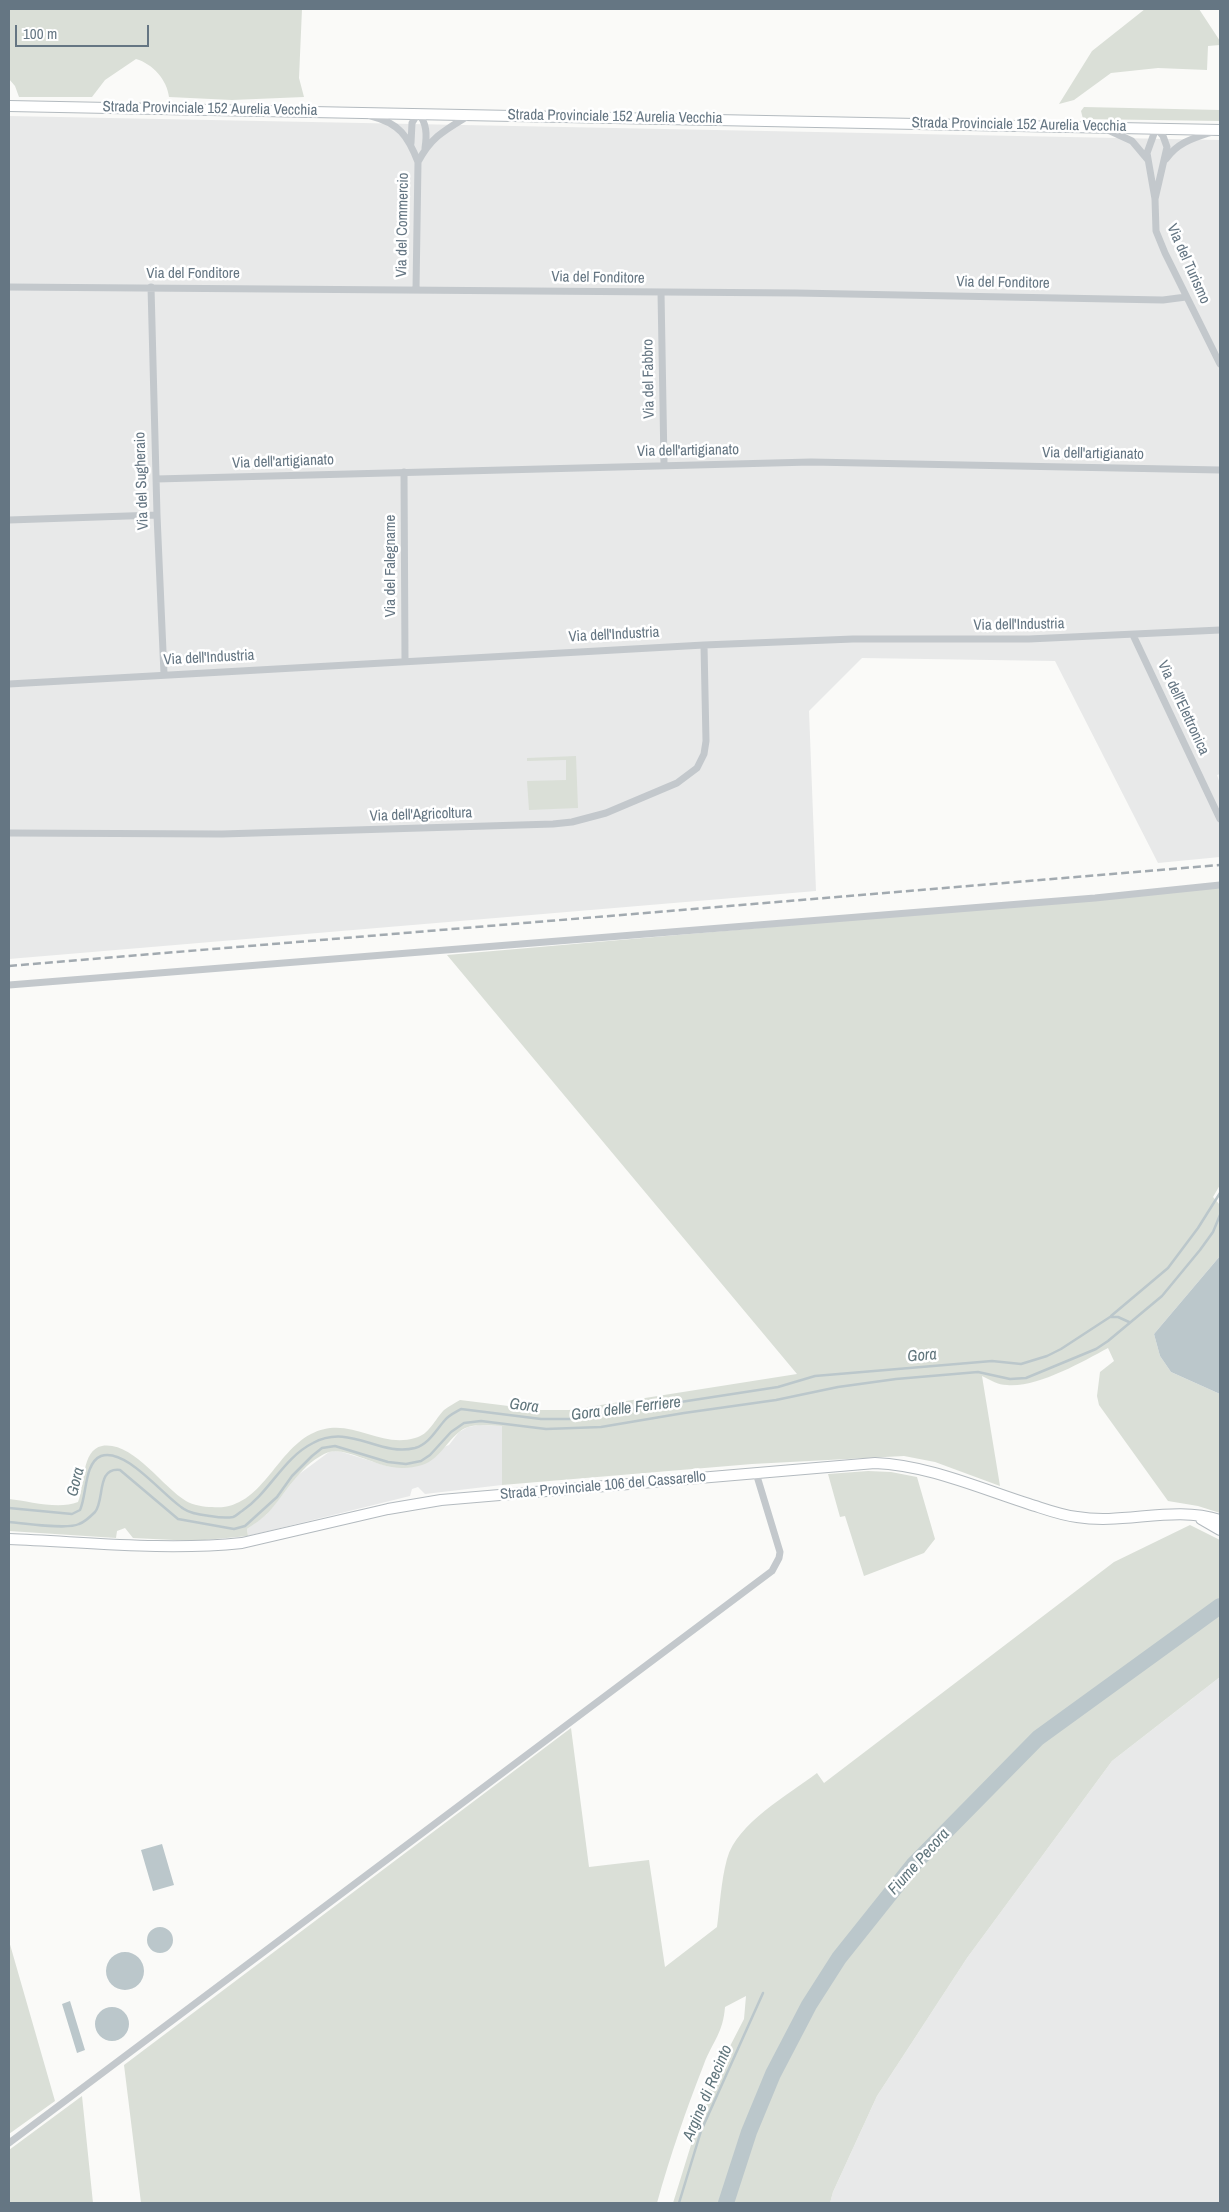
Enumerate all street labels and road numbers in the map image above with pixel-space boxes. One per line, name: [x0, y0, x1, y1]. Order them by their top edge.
street label: Strada Provinciale 152 Aurelia Vecchia: [103, 98, 317, 120]
street label: Strada Provinciale 152 Aurelia Vecchia: [508, 106, 722, 128]
street label: Strada Provinciale 152 Aurelia Vecchia: [912, 114, 1126, 136]
street label: Via del Commercio: [393, 172, 413, 278]
street label: Via del Turismo: [1162, 221, 1214, 307]
street label: Via del Fonditore: [146, 265, 240, 283]
street label: Via del Fonditore: [551, 268, 645, 288]
street label: Via del Fonditore: [956, 273, 1050, 293]
street label: Via del Fabbro: [639, 339, 659, 419]
street label: Via del Sugheraio: [131, 432, 153, 530]
street label: Via dell'artigianato: [637, 441, 739, 461]
street label: Via dell'artigianato: [1042, 444, 1144, 464]
street label: Via dell'artigianato: [232, 451, 334, 473]
street label: Via del Falegname: [382, 515, 400, 617]
street label: Via dell'Industria: [973, 615, 1065, 635]
street label: Via dell'Industria: [568, 624, 660, 646]
street label: Via dell'Industria: [163, 647, 255, 669]
street label: Via dell'Elettronica: [1153, 658, 1213, 758]
street label: Via dell'Agricoltura: [369, 804, 473, 826]
street label: Strada Provinciale 106 del Cassarello: [499, 1468, 707, 1504]

